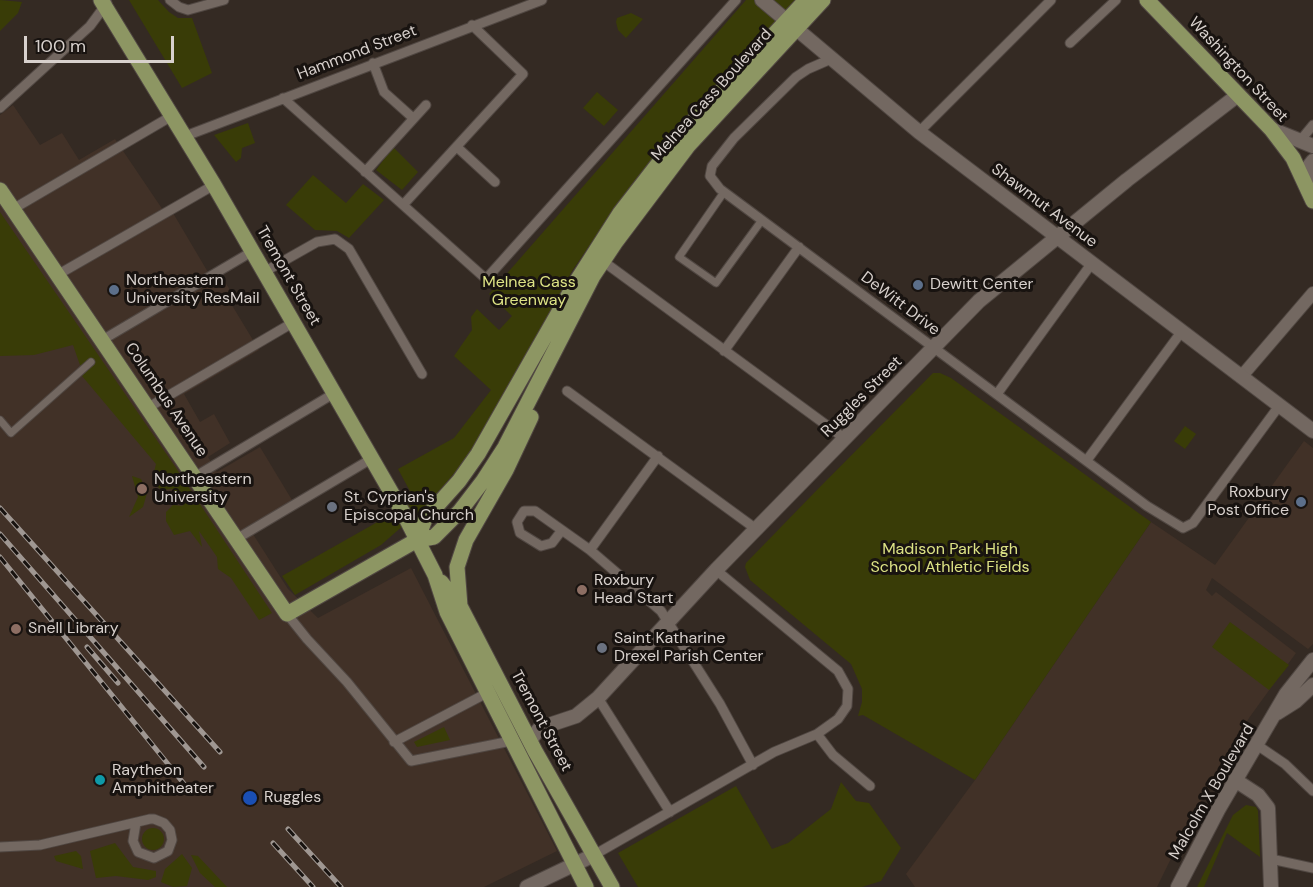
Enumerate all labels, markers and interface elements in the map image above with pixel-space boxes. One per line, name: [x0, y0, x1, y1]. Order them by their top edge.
street label: Washington Street: [1184, 13, 1292, 127]
street label: Hammond Street: [295, 21, 419, 85]
scale bar: [27, 24, 177, 62]
street label: Melnea Cass Boulevard: [648, 25, 776, 165]
text: 100 m: [35, 34, 86, 58]
street label: Shawmut Avenue: [987, 160, 1101, 252]
street label: Tremont Street: [252, 223, 324, 329]
street label: DeWitt Drive: [857, 268, 943, 340]
place label: Northeastern University ResMail: [126, 271, 260, 309]
park label: Melnea Cass Greenway: [482, 273, 576, 311]
place label: Dewitt Center: [930, 275, 1033, 295]
marker: Dewitt Center: [911, 278, 925, 292]
marker: Northeastern University ResMail: [107, 283, 121, 297]
street label: Columbus Avenue: [121, 339, 211, 461]
street label: Ruggles Street: [817, 352, 907, 442]
place label: Northeastern University: [154, 470, 252, 508]
marker: Northeastern University: [135, 482, 149, 496]
place label: Roxbury Post Office: [1207, 483, 1289, 521]
place label: St. Cyprian's Episcopal Church: [344, 488, 474, 526]
marker: Roxbury Post Office: [1294, 495, 1308, 509]
marker: St. Cyprian's Episcopal Church: [325, 500, 339, 514]
park label: Madison Park High School Athletic Fields: [871, 540, 1029, 578]
place label: Roxbury Head Start: [594, 571, 673, 609]
marker: Roxbury Head Start: [575, 583, 589, 597]
place label: Snell Library: [28, 619, 119, 639]
marker: Snell Library: [9, 622, 23, 636]
place label: Saint Katharine Drexel Parish Center: [614, 629, 764, 667]
marker: Saint Katharine Drexel Parish Center: [595, 641, 609, 655]
street label: Tremont Street: [506, 667, 576, 775]
street label: Malcolm X Boulevard: [1165, 721, 1259, 863]
place label: Raytheon Amphitheater: [112, 761, 214, 799]
marker: Raytheon Amphitheater: [93, 773, 107, 787]
place label: Ruggles: [264, 788, 321, 808]
marker: Ruggles: [241, 789, 259, 807]

